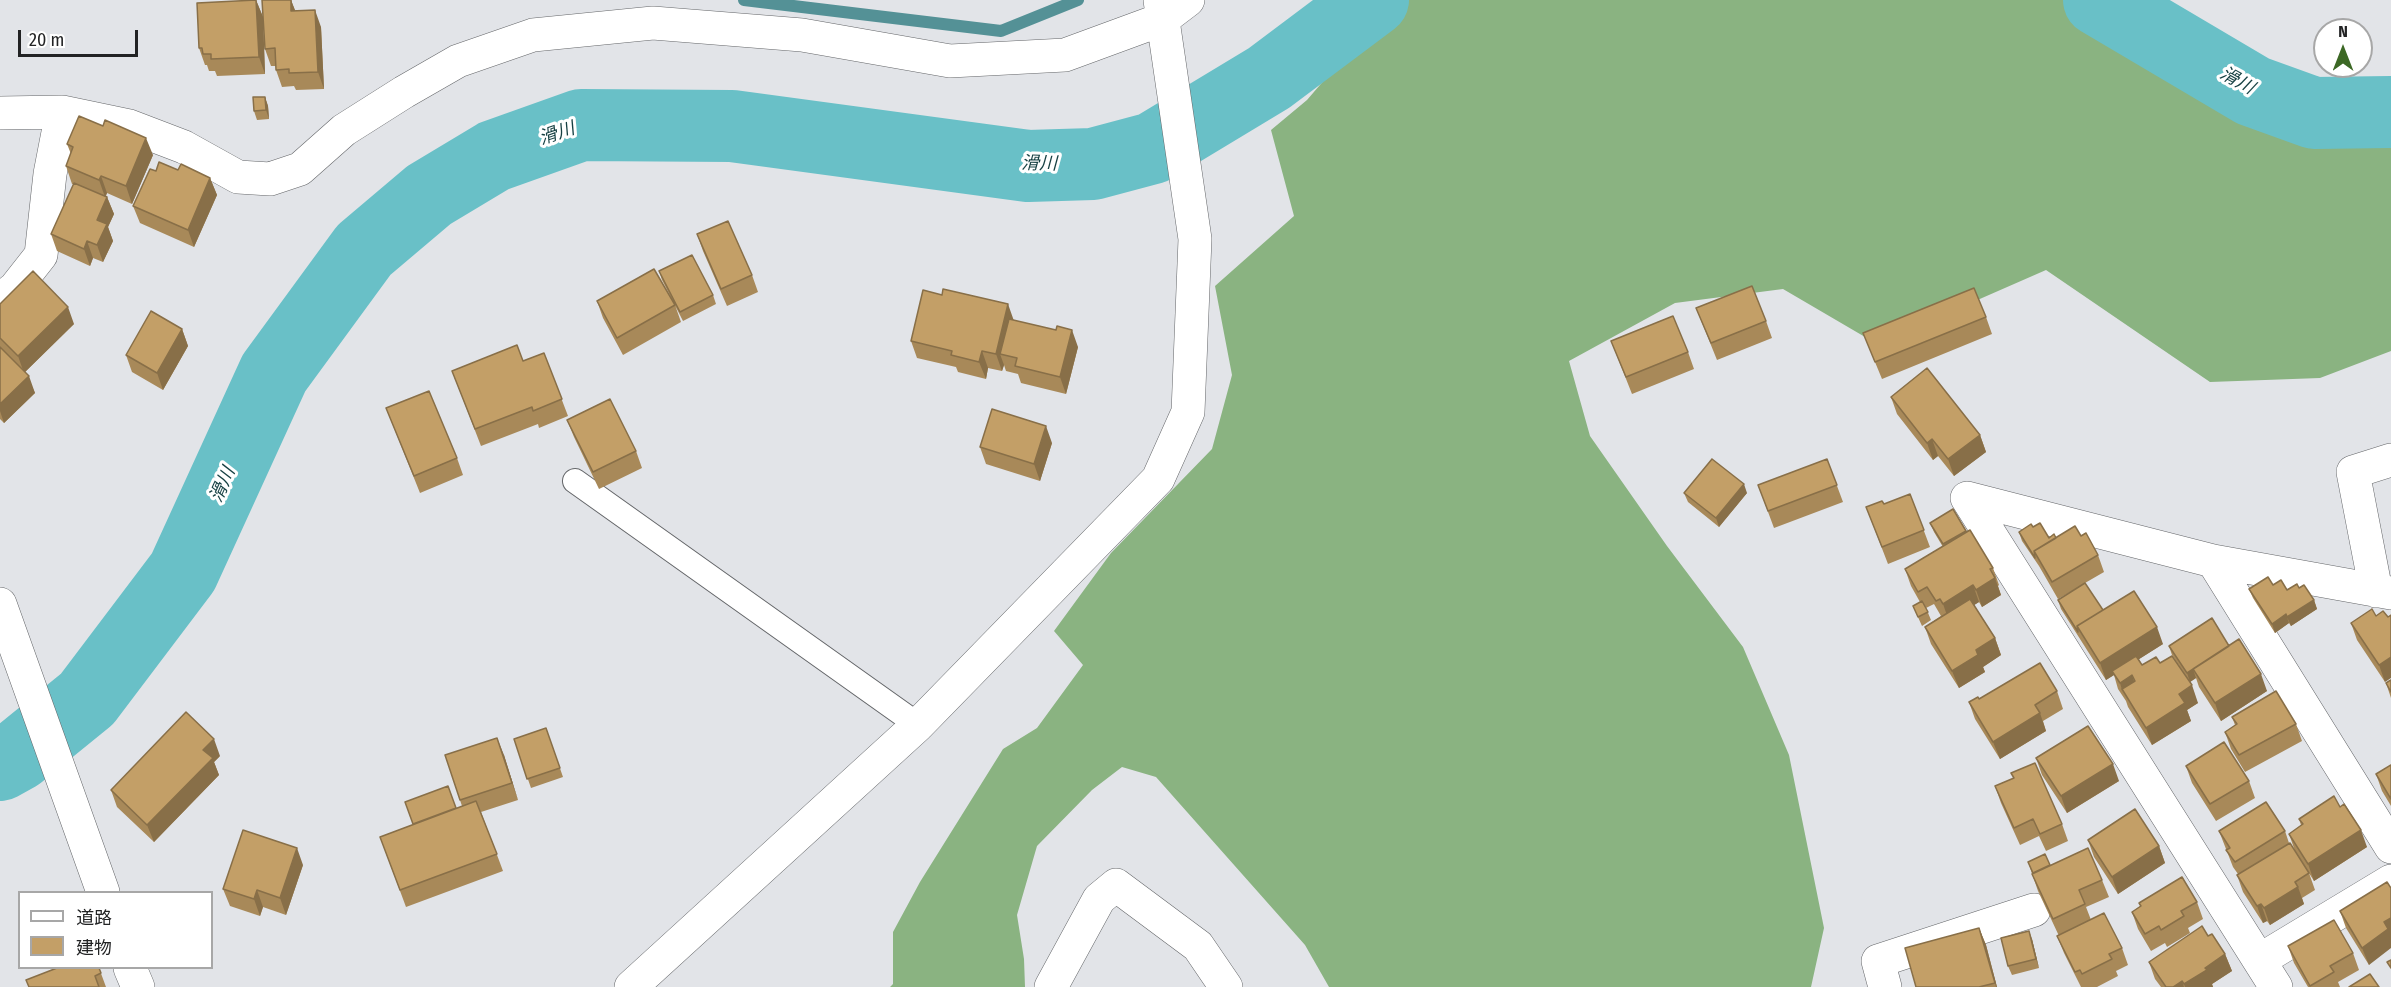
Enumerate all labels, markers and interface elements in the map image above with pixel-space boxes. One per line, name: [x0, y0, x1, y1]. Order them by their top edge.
scale bar: [21, 18, 141, 56]
north arrow: [2313, 18, 2373, 78]
text: N: [2338, 22, 2348, 41]
text: 20 m: [29, 29, 64, 51]
water label: 滑川: [2216, 63, 2258, 99]
water label: 滑川: [536, 118, 578, 150]
water label: 滑川: [1021, 153, 1057, 175]
water label: 滑川: [206, 464, 240, 506]
legend: [18, 891, 213, 969]
text: 道路: [76, 907, 112, 929]
text: 建物: [76, 937, 112, 959]

